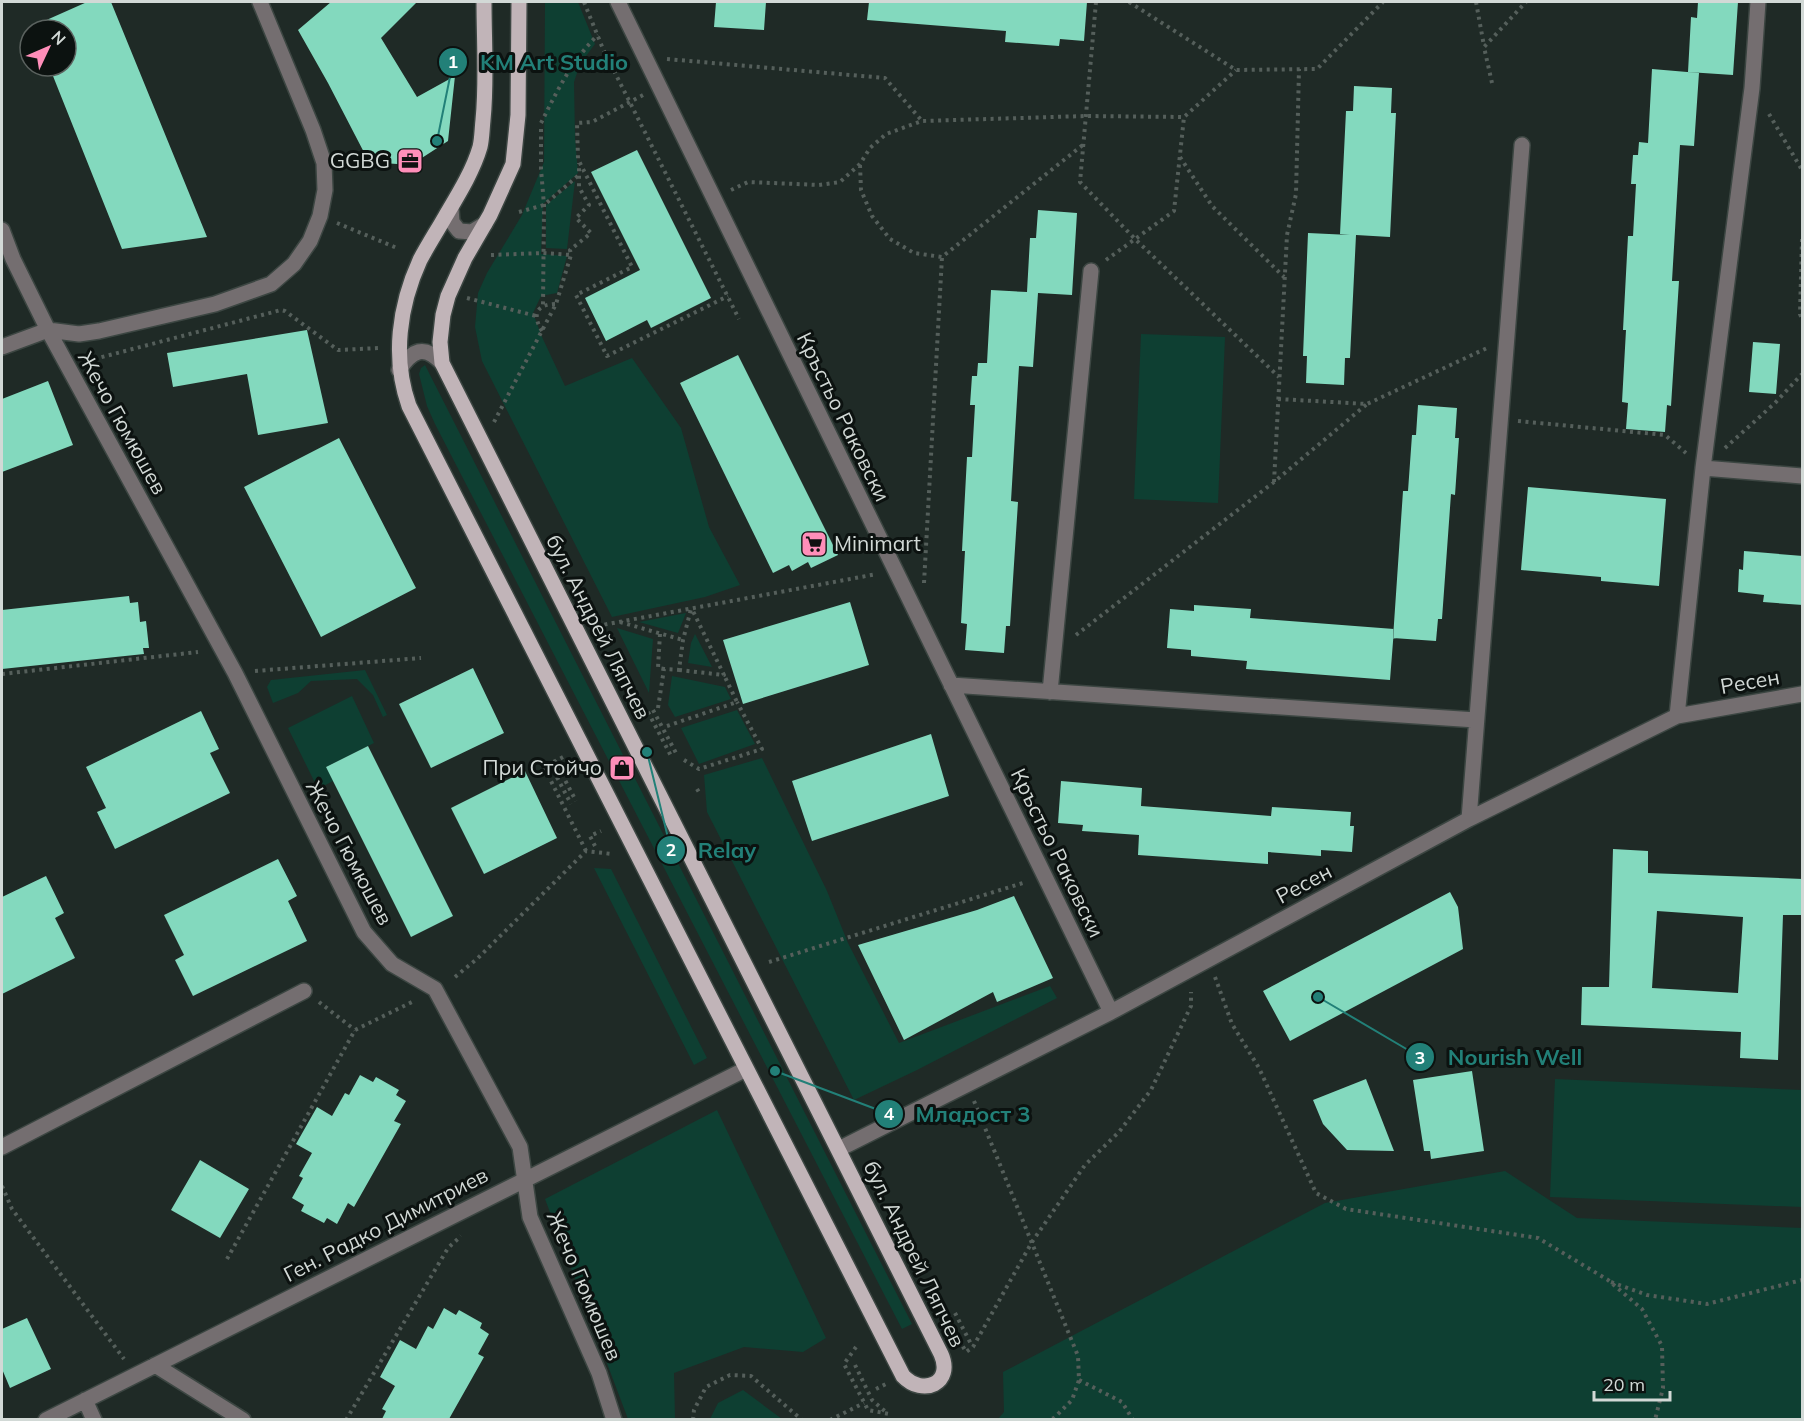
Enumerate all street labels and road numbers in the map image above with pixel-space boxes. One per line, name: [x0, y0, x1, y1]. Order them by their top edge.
street label: Кръстьо Раковски: [792, 328, 896, 505]
street label: Жечо Гюмюшев: [73, 346, 173, 499]
street label: бул. Андрей Ляпчев: [541, 530, 657, 723]
street label: Ресен: [1718, 663, 1782, 699]
street label: Кръстьо Раковски: [1006, 764, 1110, 941]
street label: Жечо Гюмюшев: [301, 776, 399, 929]
street label: Ресен: [1271, 858, 1336, 909]
street label: бул. Андрей Ляпчев: [859, 1156, 971, 1351]
street label: Ген. Радко Димитриев: [279, 1161, 492, 1287]
street label: Жечо Гюмюшев: [542, 1207, 628, 1364]

